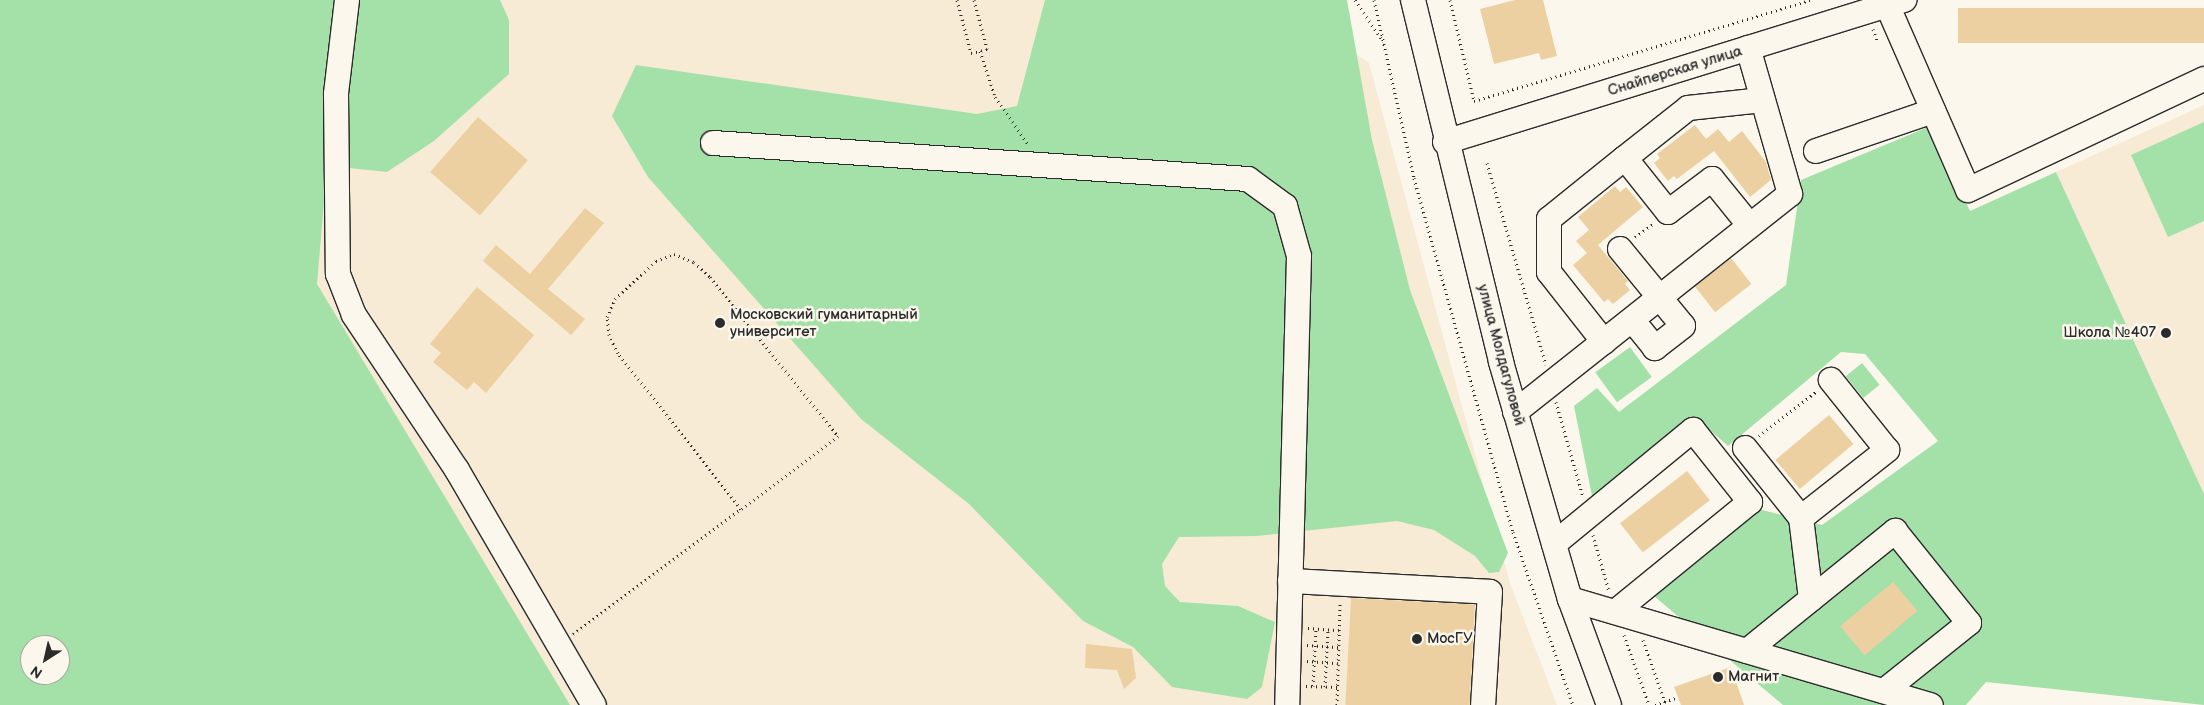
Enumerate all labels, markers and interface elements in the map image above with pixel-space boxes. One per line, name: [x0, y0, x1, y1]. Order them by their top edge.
street label: Снайперская улица: [1606, 42, 1744, 100]
street label: улица Молдагуловой: [1473, 282, 1529, 428]
place label: Московский гуманитарный университет: [730, 305, 918, 340]
marker: Московский гуманитарный университет: [714, 317, 726, 329]
place label: Школа №407: [2063, 324, 2156, 342]
marker: Школа №407: [2160, 327, 2172, 339]
place label: МосГУ: [1427, 630, 1473, 648]
marker: МосГУ: [1411, 633, 1423, 645]
north arrow: [20, 635, 70, 685]
text: N: [28, 662, 46, 682]
place label: Магнит: [1728, 668, 1779, 686]
marker: Магнит: [1712, 671, 1724, 683]

